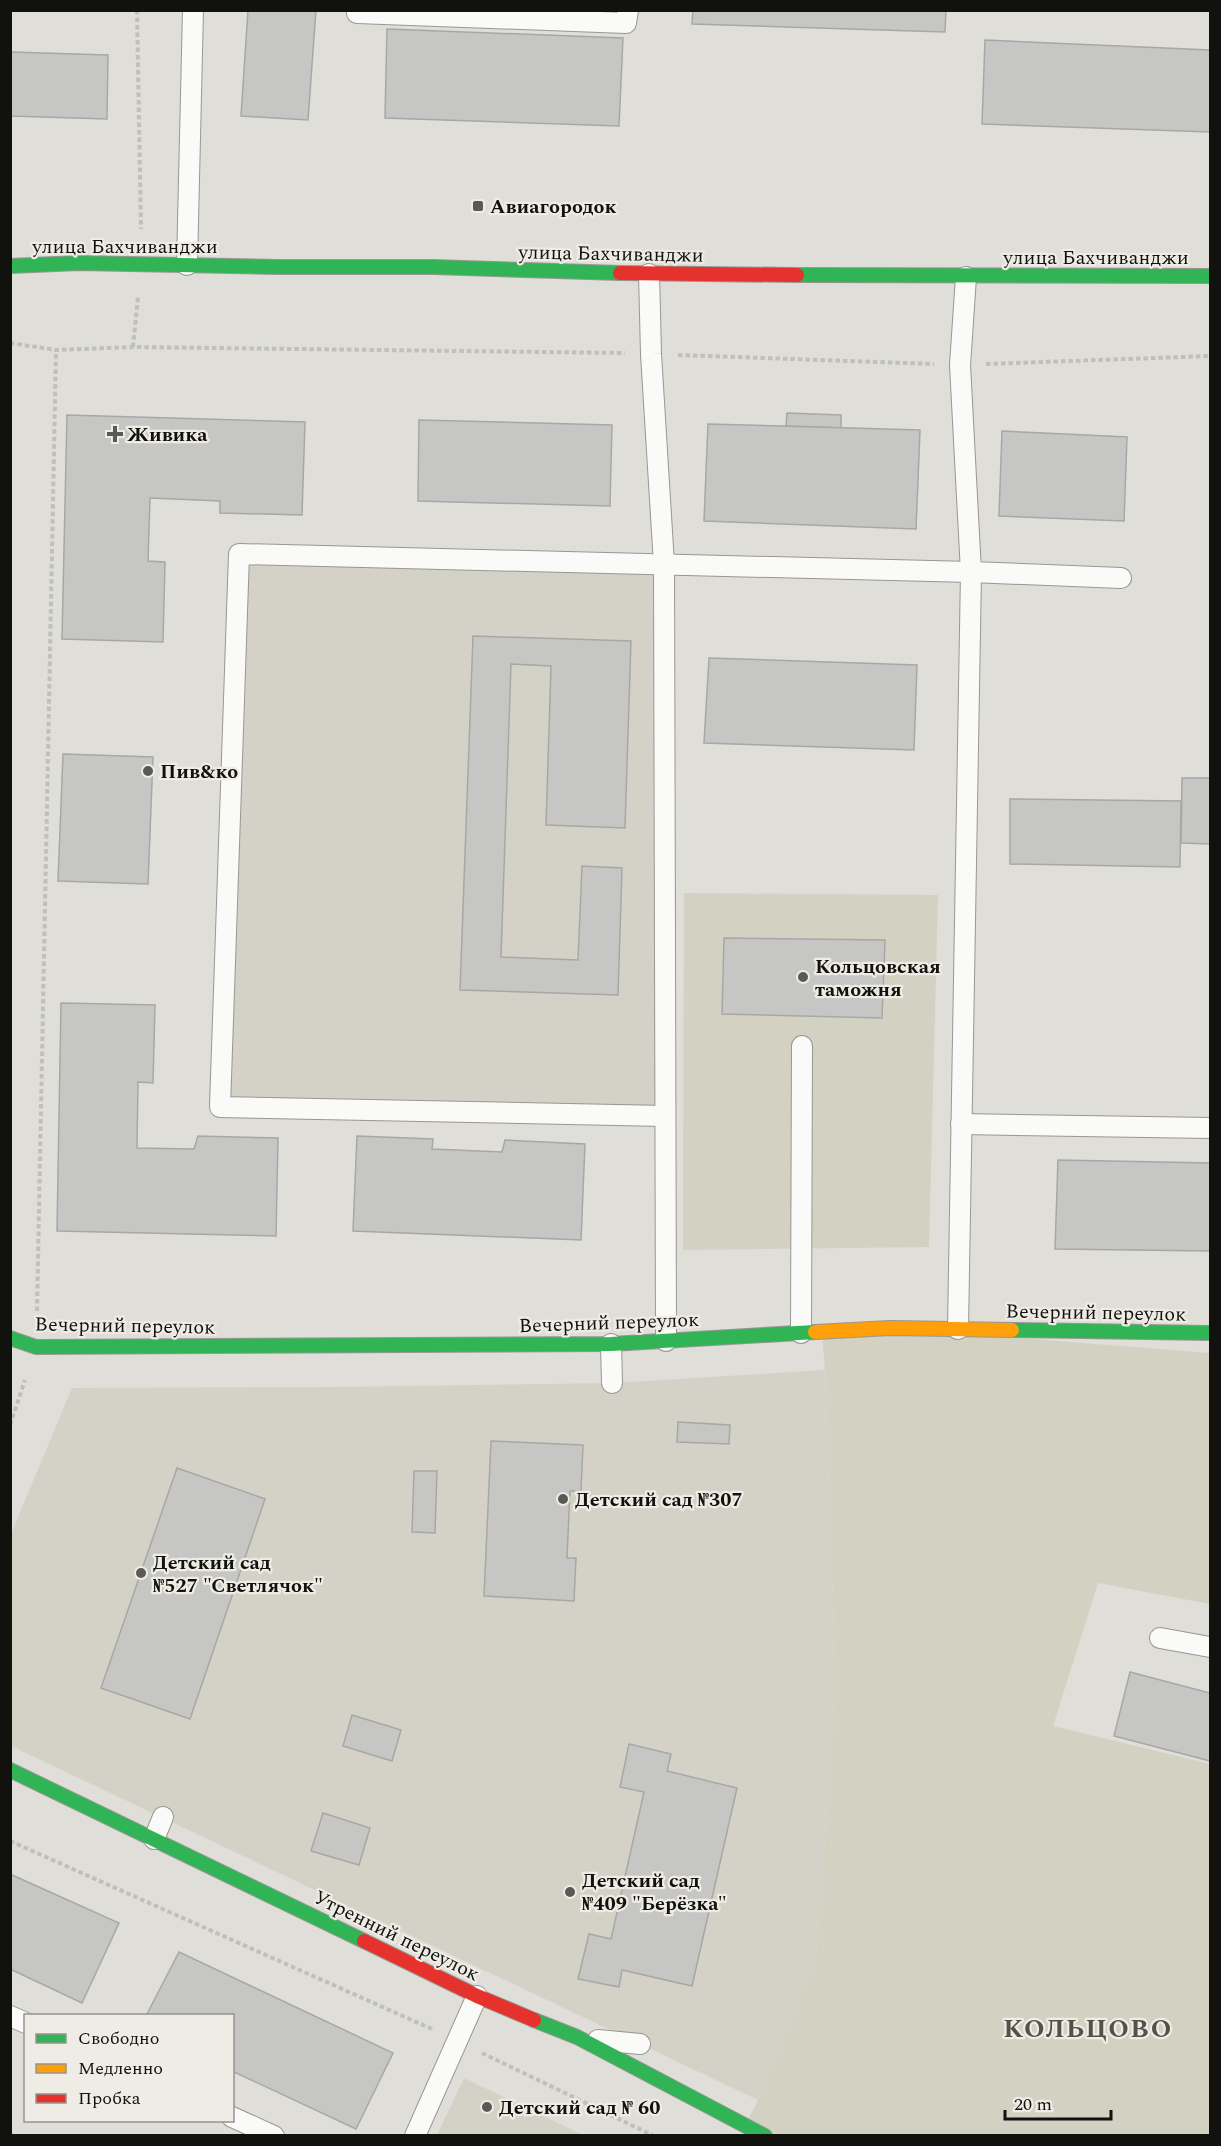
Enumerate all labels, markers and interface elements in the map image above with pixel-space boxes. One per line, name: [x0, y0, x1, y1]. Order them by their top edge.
place label: Авиагородок: [490, 192, 617, 222]
marker: Авиагородок: [471, 199, 485, 213]
street label: улица Бахчиванджи: [31, 232, 218, 262]
street label: улица Бахчиванджи: [517, 237, 704, 271]
street label: улица Бахчиванджи: [1002, 243, 1189, 273]
place label: Живика: [127, 420, 208, 450]
marker: Живика: [108, 427, 122, 441]
place label: Пив&ко: [160, 757, 238, 787]
marker: Пив&ко: [141, 764, 155, 778]
place label: Кольцовская таможня: [815, 952, 941, 1005]
marker: Кольцовская таможня: [796, 970, 810, 984]
street label: Вечерний переулок: [1005, 1296, 1187, 1330]
street label: Вечерний переулок: [518, 1305, 700, 1341]
street label: Вечерний переулок: [34, 1309, 216, 1343]
place label: Детский сад №307: [575, 1485, 743, 1515]
marker: Детский сад №307: [556, 1492, 570, 1506]
place label: Детский сад №527 "Светлячок": [153, 1548, 323, 1601]
marker: Детский сад №527 "Светлячок": [134, 1566, 148, 1580]
place label: Детский сад №409 "Берёзка": [582, 1866, 727, 1919]
street label: Утренний переулок: [309, 1883, 485, 1989]
marker: Детский сад №409 "Берёзка": [563, 1885, 577, 1899]
district label: КОЛЬЦОВО: [1003, 2009, 1173, 2049]
legend: [24, 2014, 234, 2122]
text: Свободно: [78, 2025, 159, 2052]
text: Медленно: [78, 2055, 163, 2082]
scale bar: [1005, 2083, 1112, 2121]
text: Пробка: [78, 2085, 141, 2112]
text: 20 m: [1014, 2091, 1052, 2118]
place label: Детский сад № 60: [499, 2093, 660, 2123]
marker: Детский сад № 60: [480, 2100, 494, 2114]

